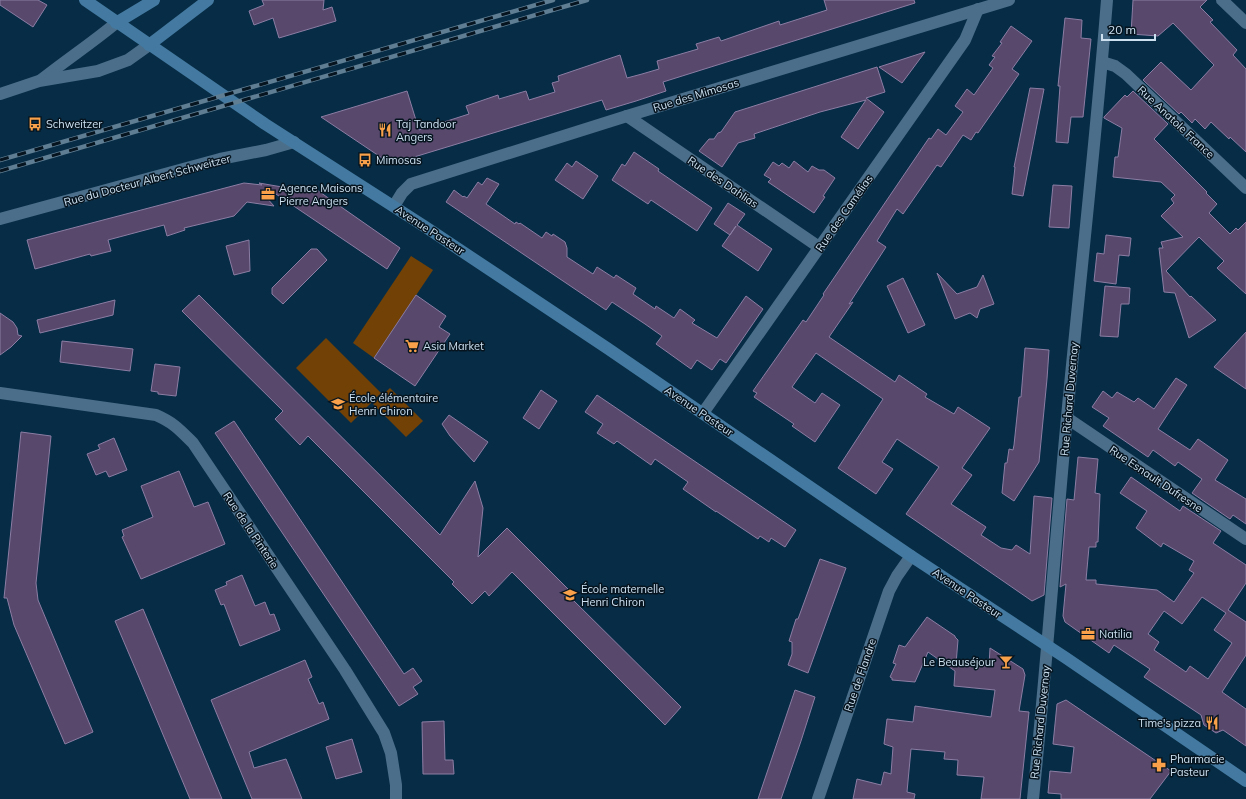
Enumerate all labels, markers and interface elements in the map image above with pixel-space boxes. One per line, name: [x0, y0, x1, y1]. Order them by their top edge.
scale bar: [1102, 16, 1155, 42]
text: 20 m: [1108, 22, 1136, 37]
street label: Rue des Mimosas: [651, 75, 741, 115]
street label: Rue Anatole France: [1135, 83, 1217, 161]
bus stop icon: Schweitzer: [27, 116, 43, 132]
place label: Schweitzer: [46, 117, 102, 131]
place label: Taj Tandoor Angers: [396, 117, 456, 144]
restaurant icon: Taj Tandoor Angers: [377, 122, 393, 138]
street label: Rue du Docteur Albert Schweitzer: [62, 151, 232, 209]
bus stop icon: Mimosas: [357, 152, 373, 168]
place label: Mimosas: [376, 153, 422, 167]
street label: Rue des Dahlias: [685, 153, 761, 211]
street label: Rue des Camélias: [812, 172, 876, 254]
place label: Agence Maisons Pierre Angers: [279, 181, 363, 208]
office icon: Agence Maisons Pierre Angers: [260, 186, 276, 202]
street label: Avenue Pasteur: [393, 202, 467, 258]
supermarket icon: Asia Market: [404, 338, 420, 354]
place label: Asia Market: [423, 339, 484, 353]
street label: Rue Richard Duvernay: [1057, 341, 1081, 456]
street label: Avenue Pasteur: [662, 383, 736, 439]
place label: École élémentaire Henri Chiron: [349, 391, 438, 418]
school or university icon: École élémentaire Henri Chiron: [330, 396, 346, 412]
street label: Rue Esnault Dufresne: [1107, 443, 1205, 515]
street label: Rue de la Pinterie: [220, 489, 282, 571]
street label: Avenue Pasteur: [930, 565, 1004, 621]
place label: École maternelle Henri Chiron: [581, 582, 664, 609]
school or university icon: École maternelle Henri Chiron: [562, 587, 578, 603]
office icon: Natilia: [1080, 626, 1096, 642]
place label: Natilia: [1099, 627, 1132, 641]
street label: Rue de Flandre: [841, 636, 879, 714]
bar icon: Le Beauséjour: [998, 654, 1014, 670]
place label: Le Beauséjour: [923, 655, 995, 669]
street label: Rue Richard Duvernay: [1027, 664, 1053, 779]
restaurant icon: Time's pizza: [1204, 715, 1220, 731]
place label: Time's pizza: [1138, 716, 1201, 730]
place label: Pharmacie Pasteur: [1170, 752, 1225, 779]
pharmacy icon: Pharmacie Pasteur: [1151, 757, 1167, 773]

